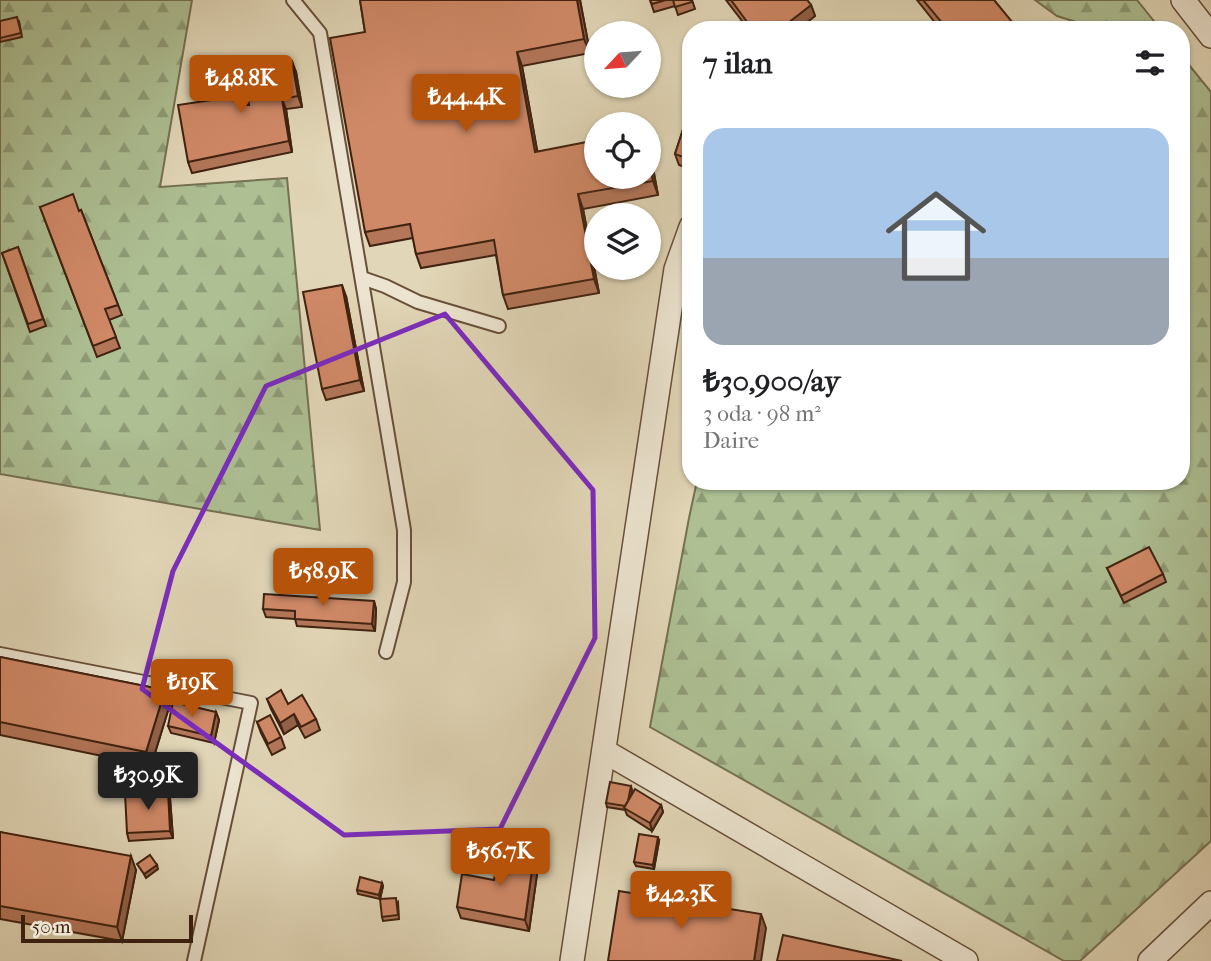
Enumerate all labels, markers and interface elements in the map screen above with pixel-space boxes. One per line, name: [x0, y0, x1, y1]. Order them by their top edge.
north arrow: [584, 21, 662, 98]
map controls: [584, 21, 661, 280]
icon: filters: [1131, 44, 1169, 82]
text: 7 ilan: [703, 46, 772, 81]
pin: ₺48.8K: [184, 55, 298, 115]
text: ₺48.8K: [206, 64, 277, 91]
pin: ₺44.4K: [409, 74, 523, 134]
text: ₺44.4K: [428, 83, 504, 110]
button: locate: [584, 112, 661, 189]
icon: home: [873, 173, 999, 299]
button: layers: [584, 203, 661, 280]
text: ₺30,900/ay: [703, 364, 840, 399]
text: 3 oda · 98 m²: [703, 400, 821, 427]
text: Daire: [703, 427, 759, 454]
pin: ₺58.9K: [266, 548, 380, 608]
text: ₺58.9K: [289, 557, 357, 584]
pin: ₺19K: [151, 660, 233, 719]
text: ₺19K: [167, 668, 217, 695]
pin: ₺30.9K: [91, 752, 205, 812]
text: ₺30.9K: [114, 761, 182, 788]
pin: ₺56.7K: [443, 828, 557, 888]
text: ₺56.7K: [467, 837, 533, 864]
pin: ₺42.3K: [624, 872, 738, 931]
text: ₺42.3K: [646, 880, 716, 907]
scale bar: [21, 912, 192, 944]
text: 50 m: [32, 916, 71, 938]

